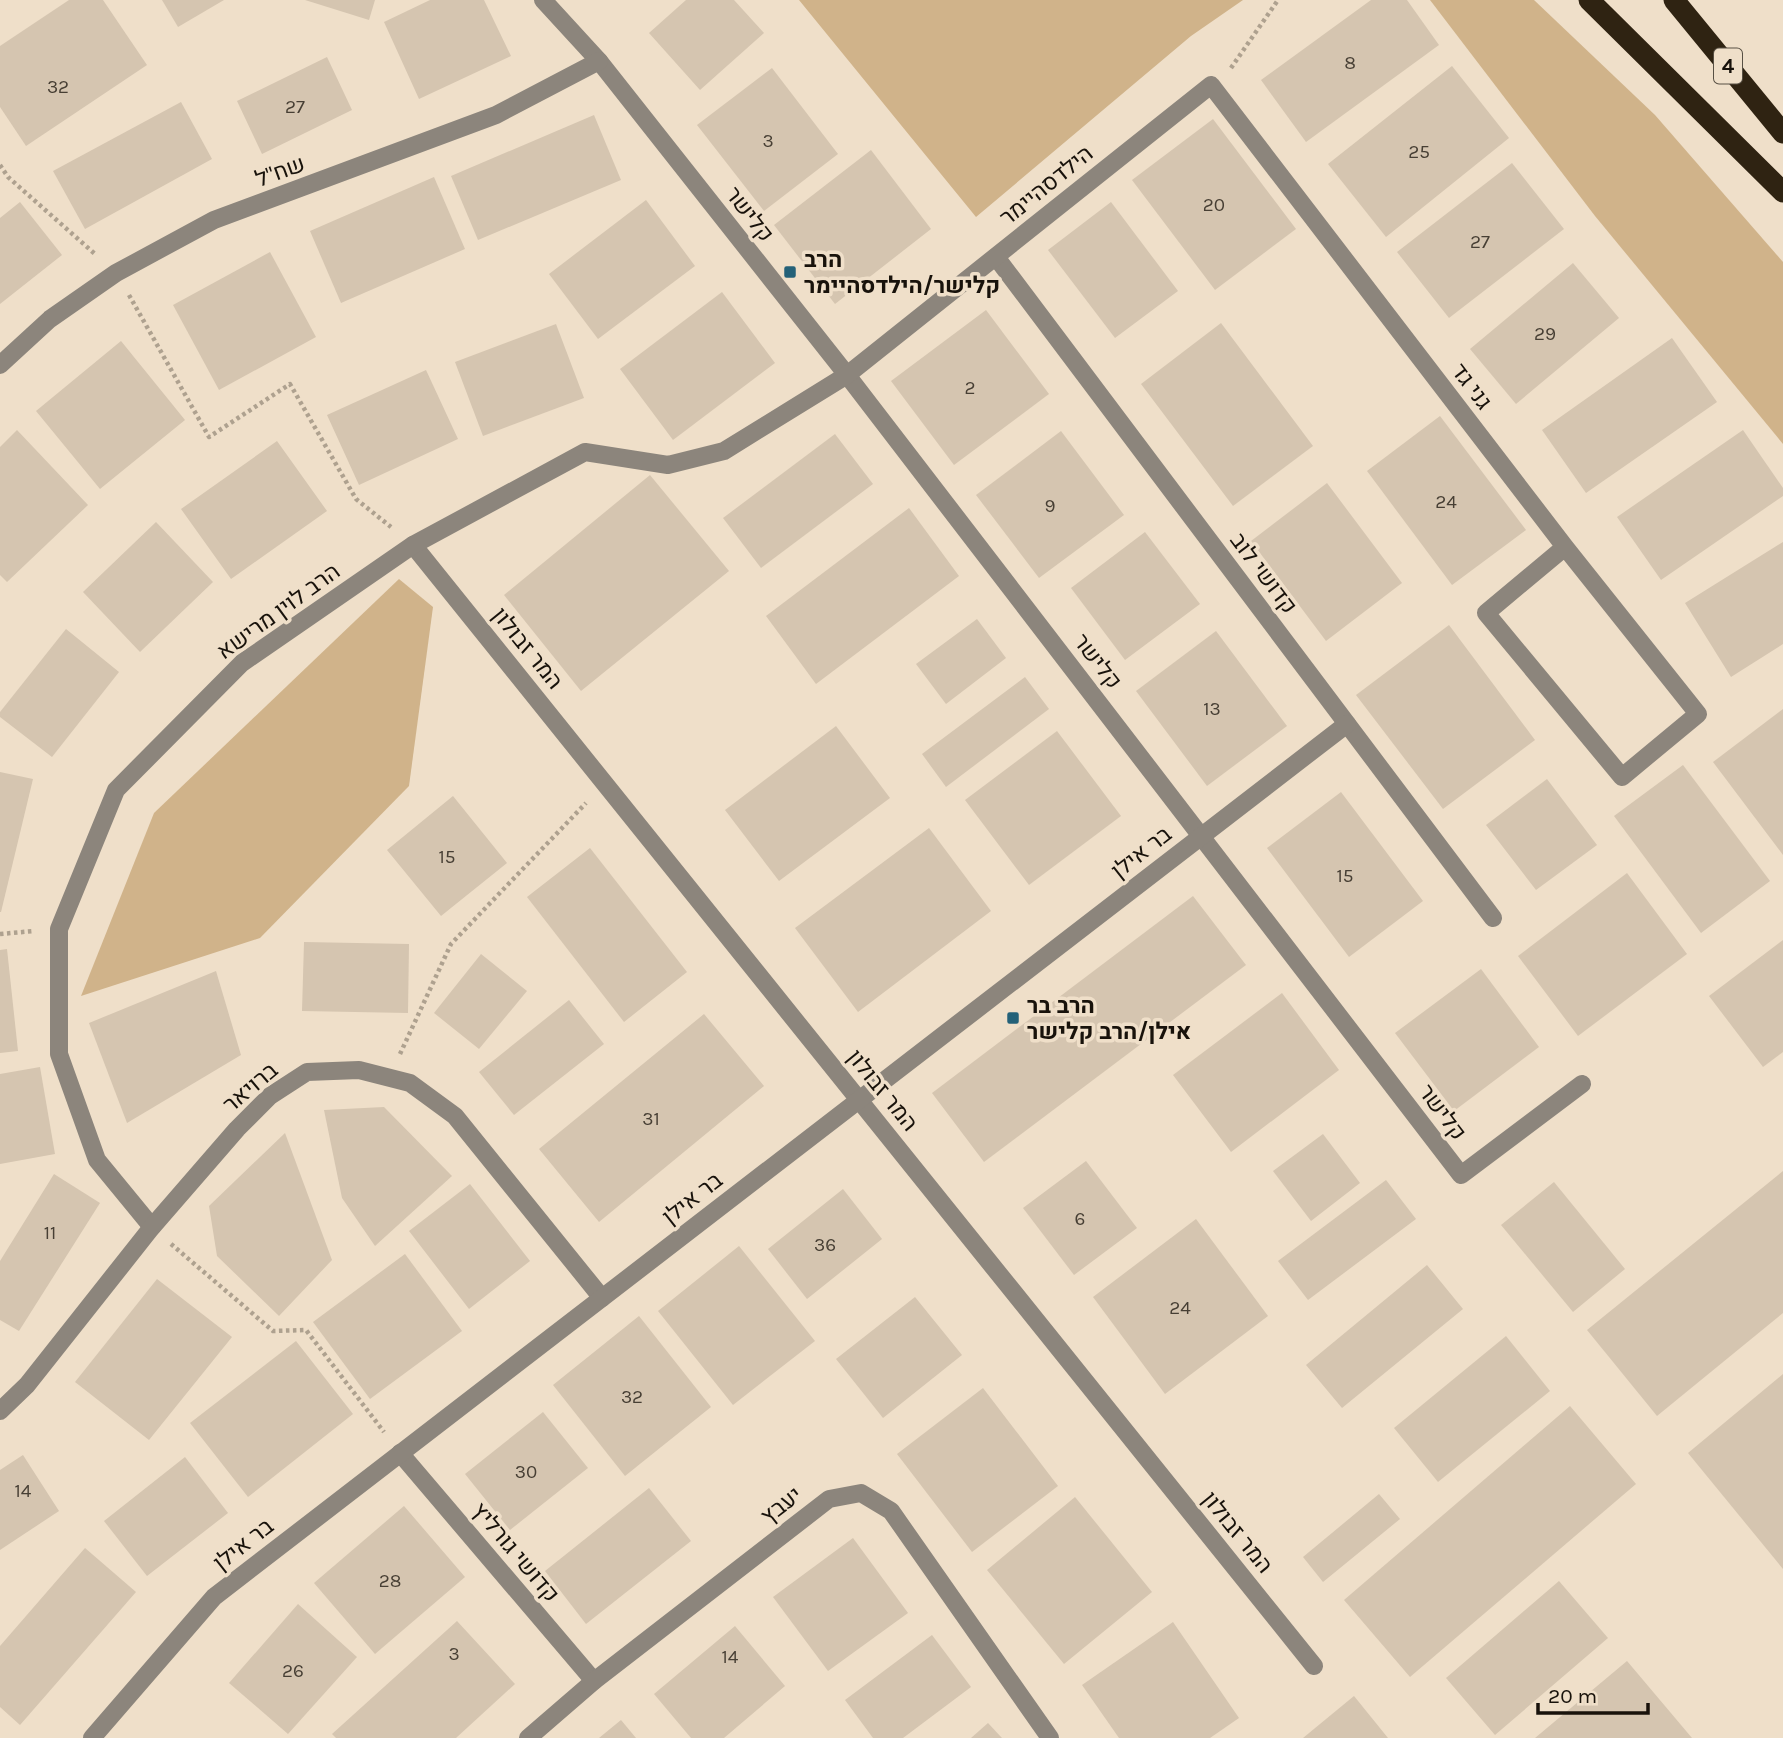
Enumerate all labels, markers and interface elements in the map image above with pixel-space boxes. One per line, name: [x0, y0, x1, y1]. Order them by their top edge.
road number: 4: [1714, 48, 1742, 84]
house number: 8: [1344, 52, 1356, 74]
house number: 32: [47, 76, 69, 98]
house number: 27: [285, 96, 305, 118]
house number: 3: [762, 130, 774, 152]
street label: הילדסהיימר: [994, 140, 1098, 231]
house number: 25: [1408, 141, 1430, 163]
street label: שח"ל: [252, 150, 309, 193]
street label: קלישר: [720, 181, 780, 247]
house number: 20: [1203, 194, 1225, 216]
house number: 27: [1470, 231, 1490, 253]
place label: הרב קלישר/הילדסהיימר: [804, 246, 1000, 299]
marker: הרב קלישר/הילדסהיימר: [782, 264, 798, 280]
house number: 29: [1534, 323, 1556, 345]
street label: גני גד: [1446, 358, 1498, 415]
house number: 2: [964, 377, 976, 399]
house number: 24: [1435, 491, 1457, 513]
house number: 9: [1044, 495, 1056, 517]
street label: קדושי לוב: [1224, 527, 1303, 619]
street label: הרב לוין מרישא: [211, 558, 345, 665]
street label: המר זבולון: [487, 602, 569, 695]
street label: קלישר: [1068, 628, 1128, 694]
house number: 13: [1203, 698, 1221, 720]
street label: בר אילן: [1106, 821, 1177, 884]
house number: 15: [438, 846, 456, 868]
house number: 15: [1336, 865, 1354, 887]
place label: הרב בר אילן/הרב קלישר: [1027, 992, 1191, 1045]
marker: הרב בר אילן/הרב קלישר: [1005, 1010, 1021, 1026]
street label: המר זבולון: [842, 1044, 924, 1137]
street label: ברויאר: [217, 1057, 283, 1118]
street label: קלישר: [1413, 1079, 1472, 1145]
house number: 31: [642, 1108, 660, 1130]
street label: בר אילן: [657, 1167, 728, 1230]
house number: 6: [1075, 1208, 1085, 1230]
house number: 11: [44, 1222, 56, 1244]
house number: 36: [814, 1234, 836, 1256]
house number: 24: [1169, 1297, 1191, 1319]
house number: 32: [621, 1386, 643, 1408]
house number: 30: [515, 1461, 537, 1483]
house number: 14: [15, 1480, 32, 1502]
street label: יעבץ: [755, 1481, 807, 1530]
street label: המר זבולון: [1197, 1486, 1279, 1579]
street label: קדושי גורליץ: [466, 1497, 565, 1608]
street label: בר אילן: [208, 1513, 279, 1576]
house number: 28: [379, 1570, 401, 1592]
house number: 3: [448, 1643, 460, 1665]
house number: 14: [722, 1646, 739, 1668]
house number: 26: [282, 1660, 304, 1682]
scale bar: [1538, 1672, 1648, 1716]
text: 20 m: [1548, 1684, 1597, 1708]

